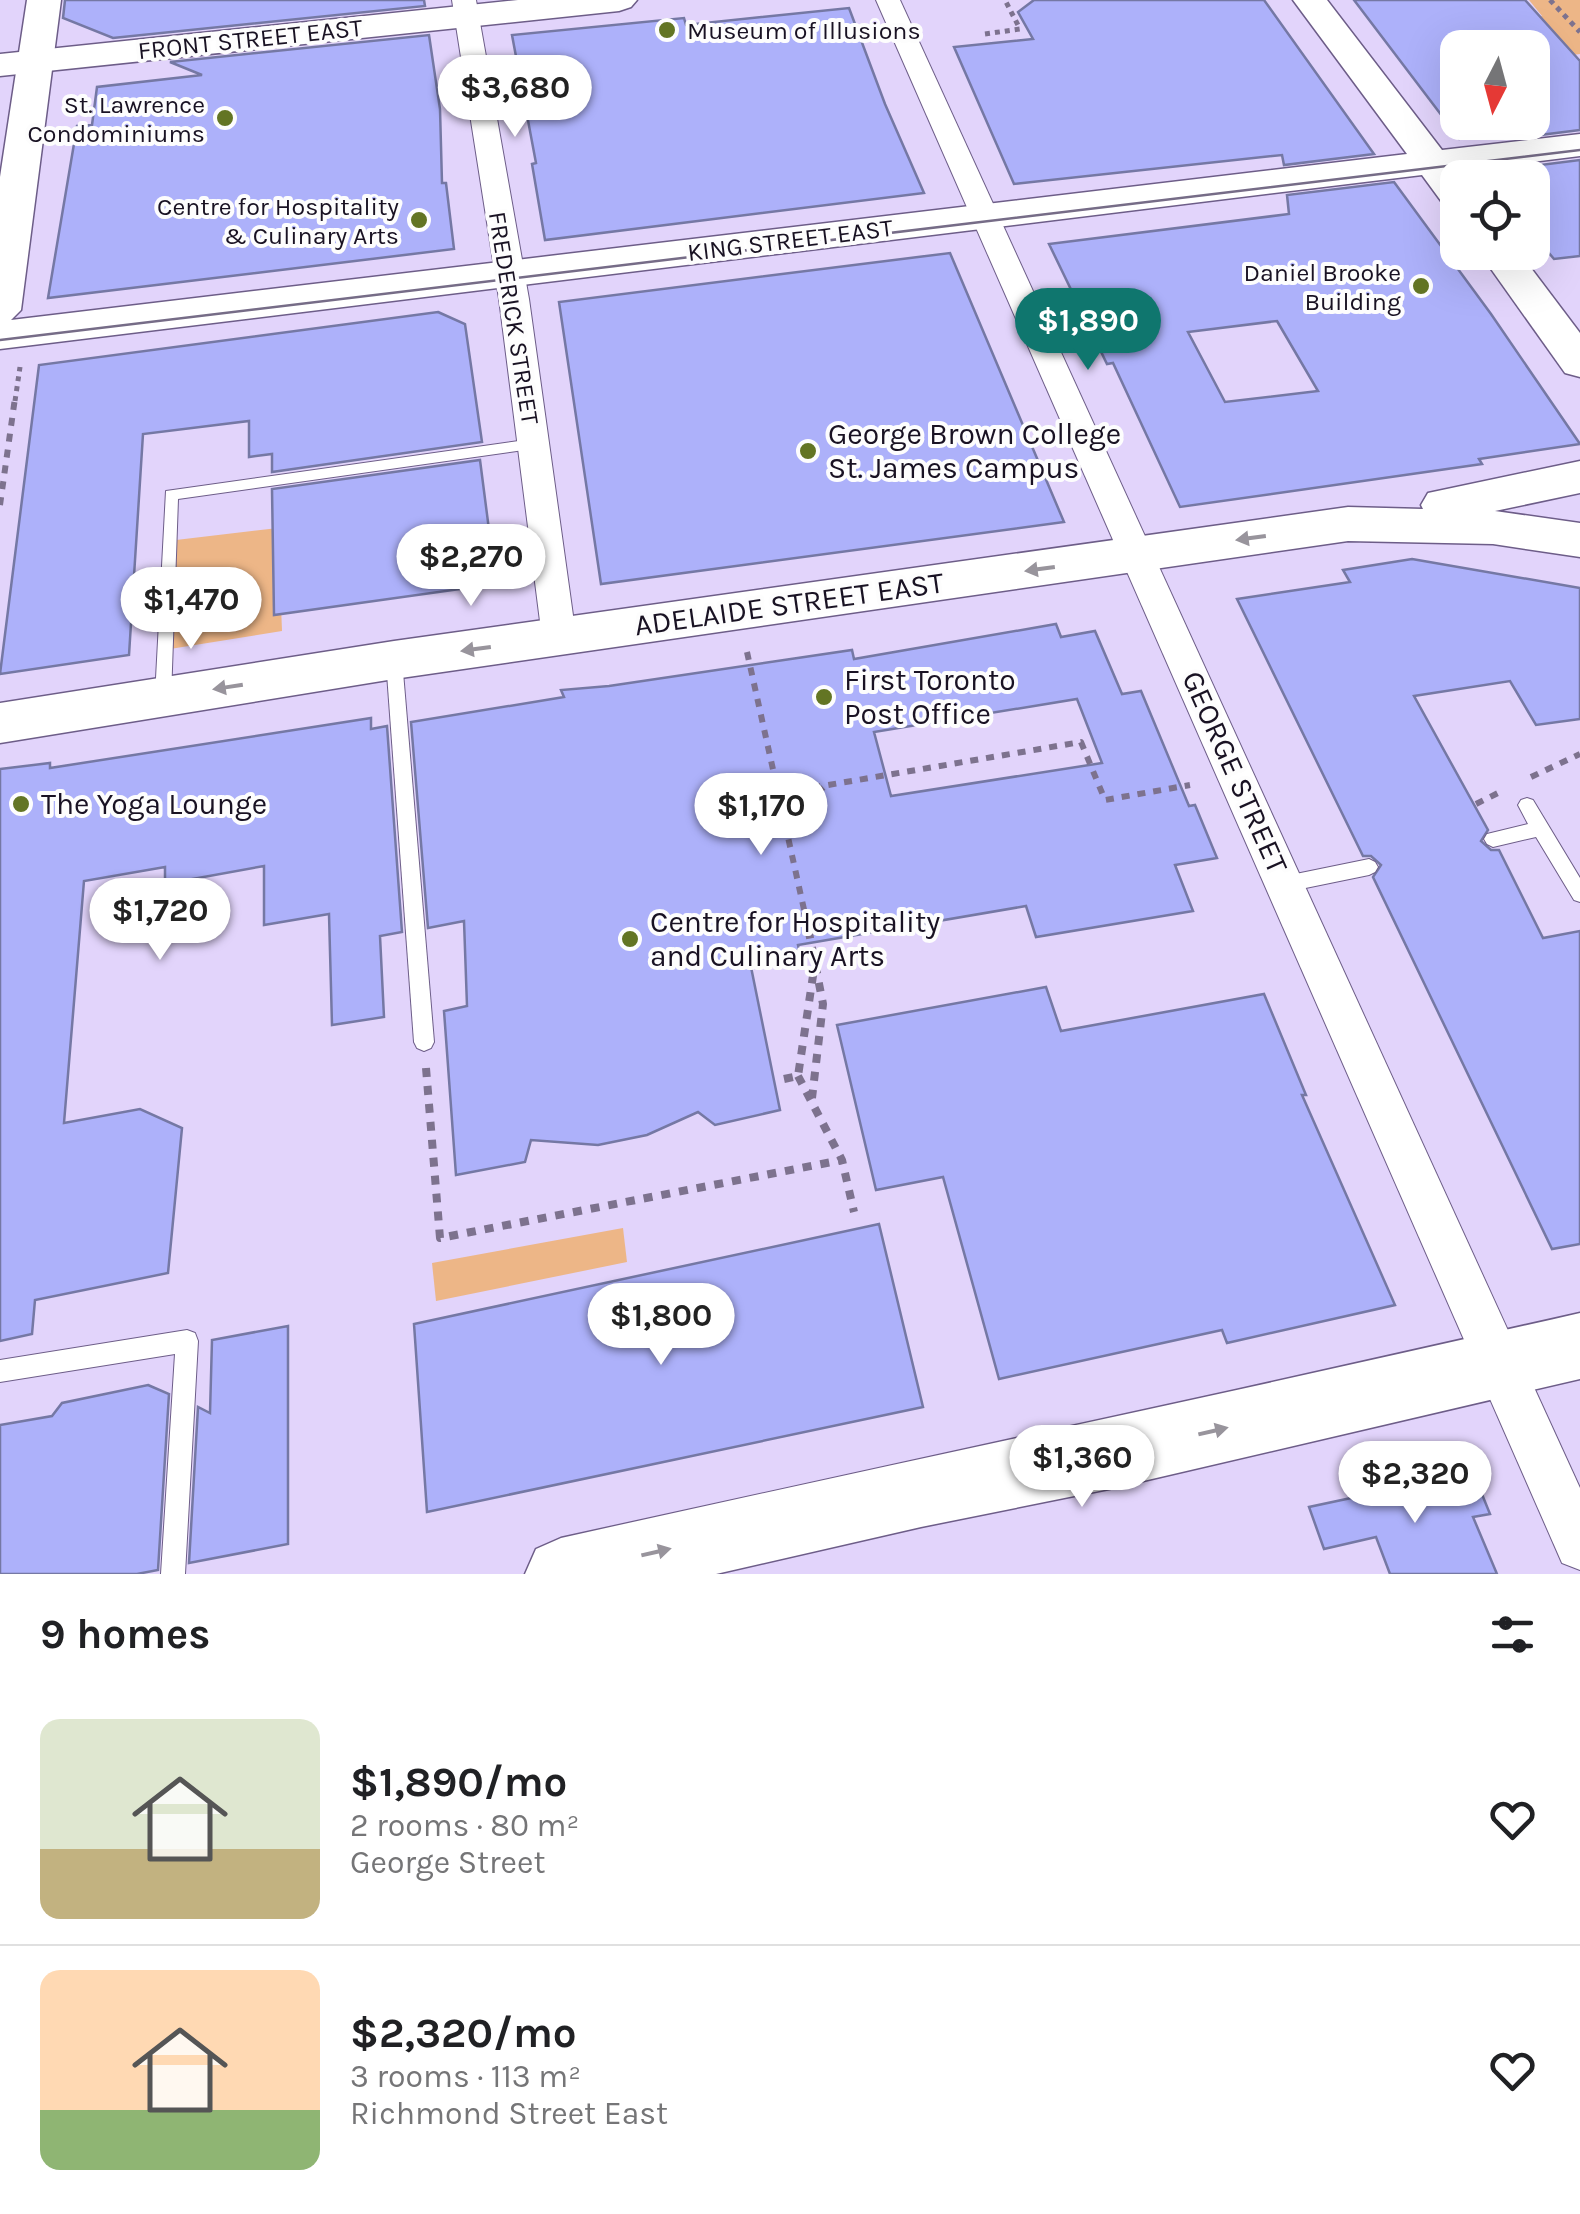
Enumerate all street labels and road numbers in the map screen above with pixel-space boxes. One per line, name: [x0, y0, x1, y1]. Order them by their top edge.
street label: FRONT STREET EAST: [136, 13, 364, 65]
street label: FREDERICK STREET: [483, 209, 545, 427]
street label: KING STREET EAST: [686, 213, 895, 267]
street label: ADELAIDE STREET EAST: [632, 564, 946, 644]
street label: GEORGE STREET: [1174, 665, 1296, 879]

